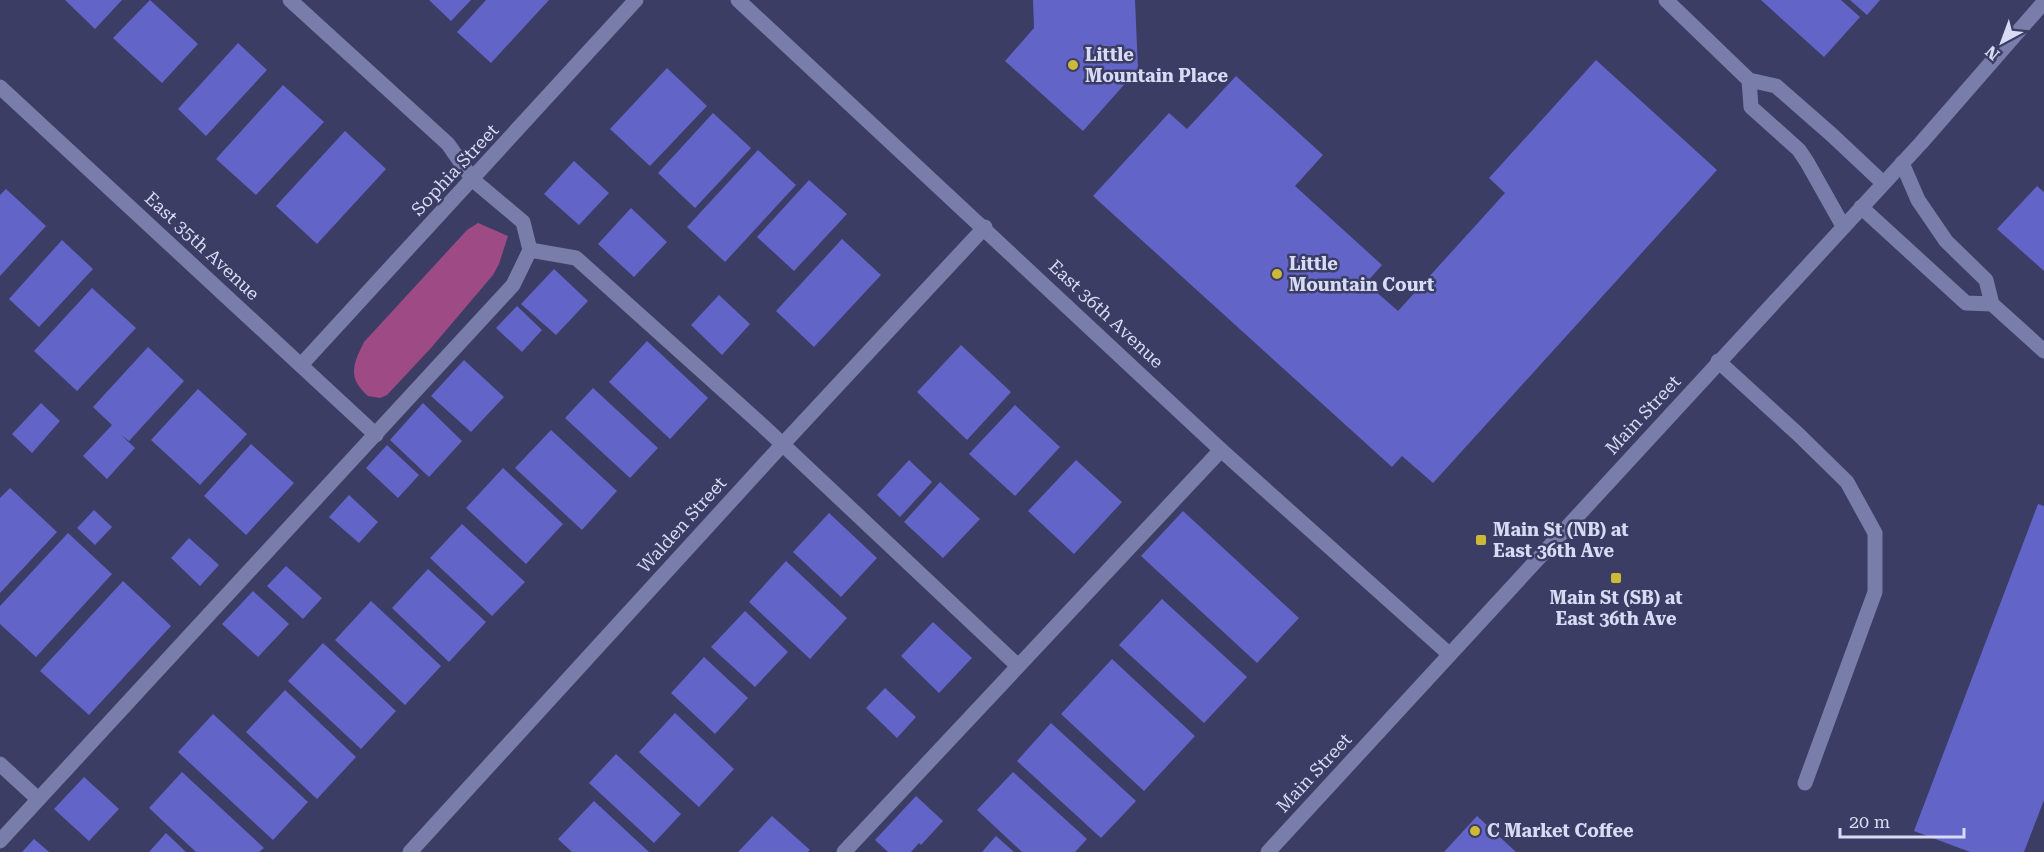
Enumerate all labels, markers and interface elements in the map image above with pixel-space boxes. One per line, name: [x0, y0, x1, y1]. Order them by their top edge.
north arrow: [1972, 12, 2032, 72]
text: N: [1982, 42, 2003, 64]
place label: Little Mountain Place: [1085, 44, 1228, 86]
marker: Little Mountain Place: [1066, 58, 1080, 72]
street label: Sophia Street: [407, 119, 503, 220]
street label: East 35th Avenue: [141, 187, 264, 304]
place label: Little Mountain Court: [1289, 253, 1434, 295]
street label: East 36th Avenue: [1045, 255, 1168, 372]
marker: Little Mountain Court: [1270, 267, 1284, 281]
street label: Main Street: [1601, 371, 1685, 458]
street label: Walden Street: [633, 472, 730, 577]
place label: Main St (NB) at East 36th Ave: [1493, 519, 1629, 561]
marker: Main St (NB) at East 36th Ave: [1474, 533, 1488, 547]
marker: Main St (SB) at East 36th Ave: [1609, 571, 1623, 585]
place label: Main St (SB) at East 36th Ave: [1549, 587, 1683, 629]
street label: Main Street: [1272, 729, 1356, 816]
scale bar: [1840, 801, 1964, 839]
text: 20 m: [1849, 811, 1890, 832]
place label: C Market Coffee: [1487, 820, 1634, 841]
marker: C Market Coffee: [1468, 824, 1482, 838]

